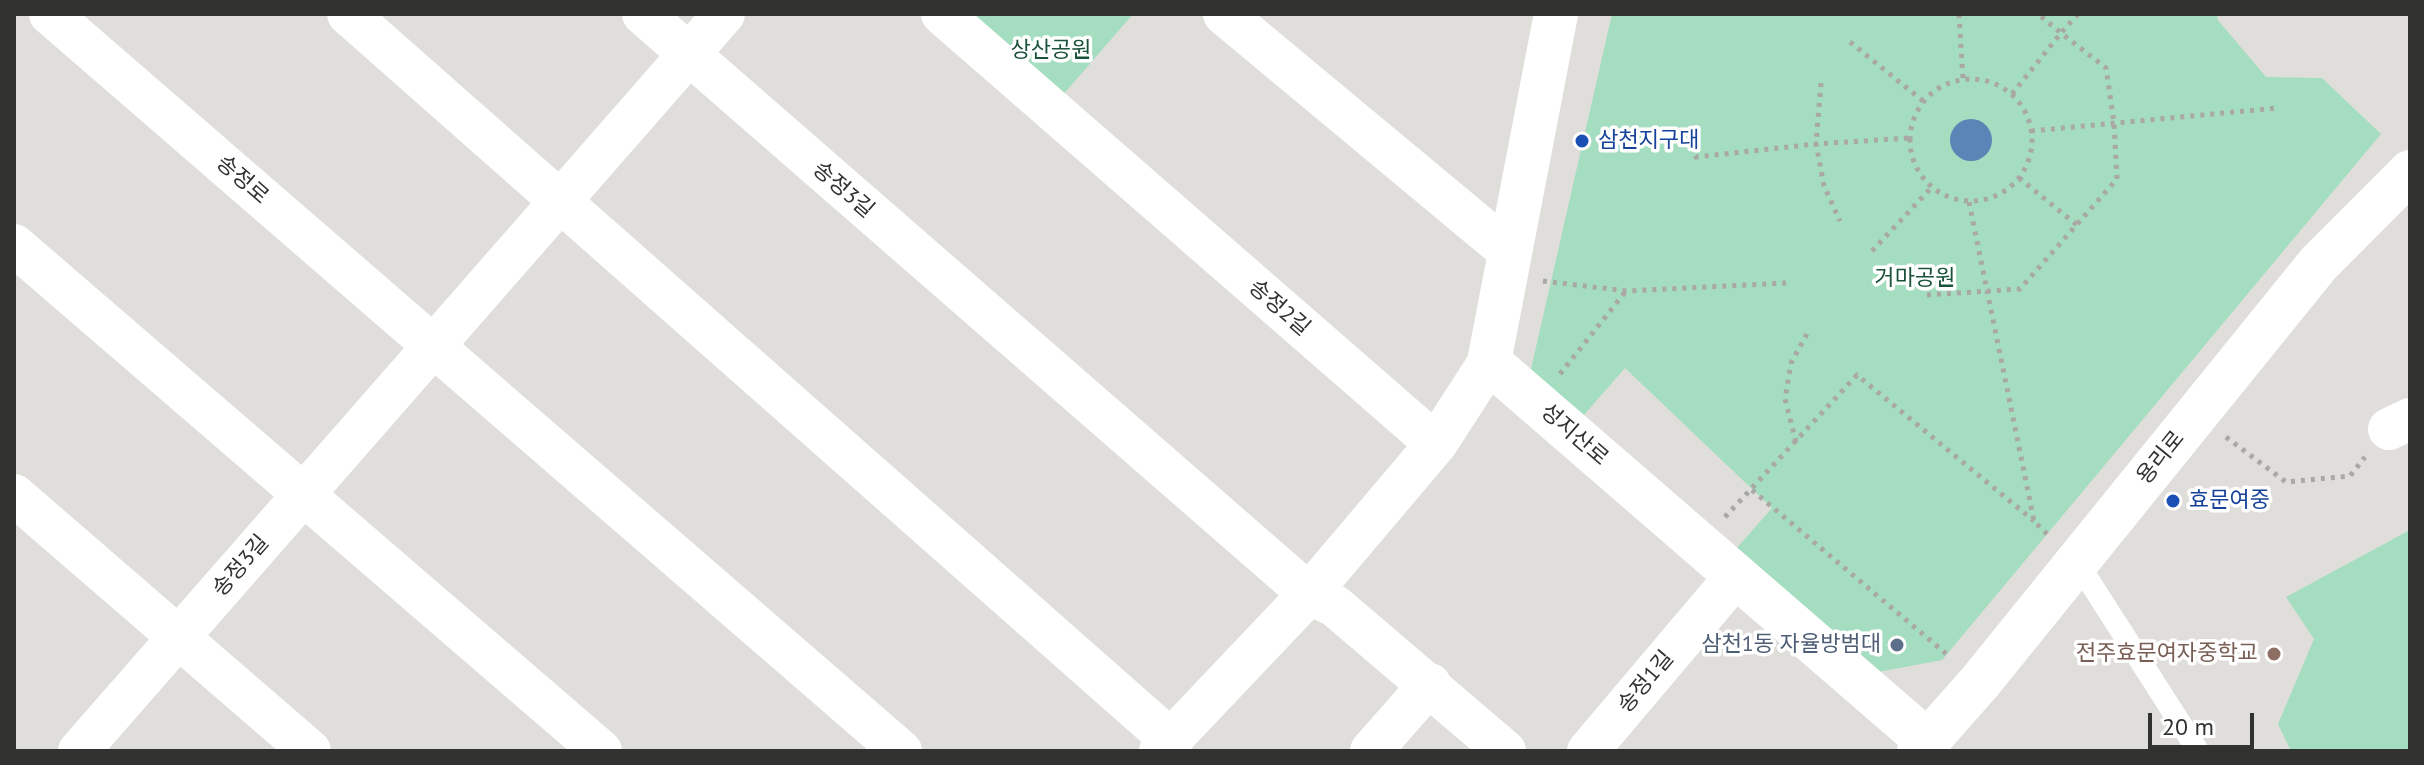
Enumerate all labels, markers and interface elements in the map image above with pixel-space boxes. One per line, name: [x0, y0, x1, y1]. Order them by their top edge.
park label: 상산공원: [1011, 38, 1091, 64]
place label: 삼천지구대: [1598, 128, 1699, 154]
marker: 삼천지구대: [1573, 132, 1591, 150]
street label: 송정로: [210, 150, 274, 210]
street label: 송정3길: [807, 156, 879, 224]
park label: 거마공원: [1875, 266, 1955, 292]
street label: 송정2길: [1243, 274, 1315, 342]
street label: 성지산로: [1535, 398, 1613, 472]
street label: 용리로: [2132, 426, 2190, 490]
place label: 효문여중: [2189, 488, 2270, 514]
marker: 효문여중: [2164, 492, 2182, 510]
street label: 송정3길: [207, 530, 275, 602]
place label: 삼천1동 자율방범대: [1701, 632, 1881, 658]
marker: 삼천1동 자율방범대: [1888, 636, 1906, 654]
place label: 전주효문여자중학교: [2076, 641, 2258, 667]
marker: 전주효문여자중학교: [2265, 645, 2283, 663]
street label: 송정1길: [1613, 646, 1679, 718]
scale bar: [2152, 697, 2258, 747]
text: 20 m: [2162, 711, 2214, 742]

